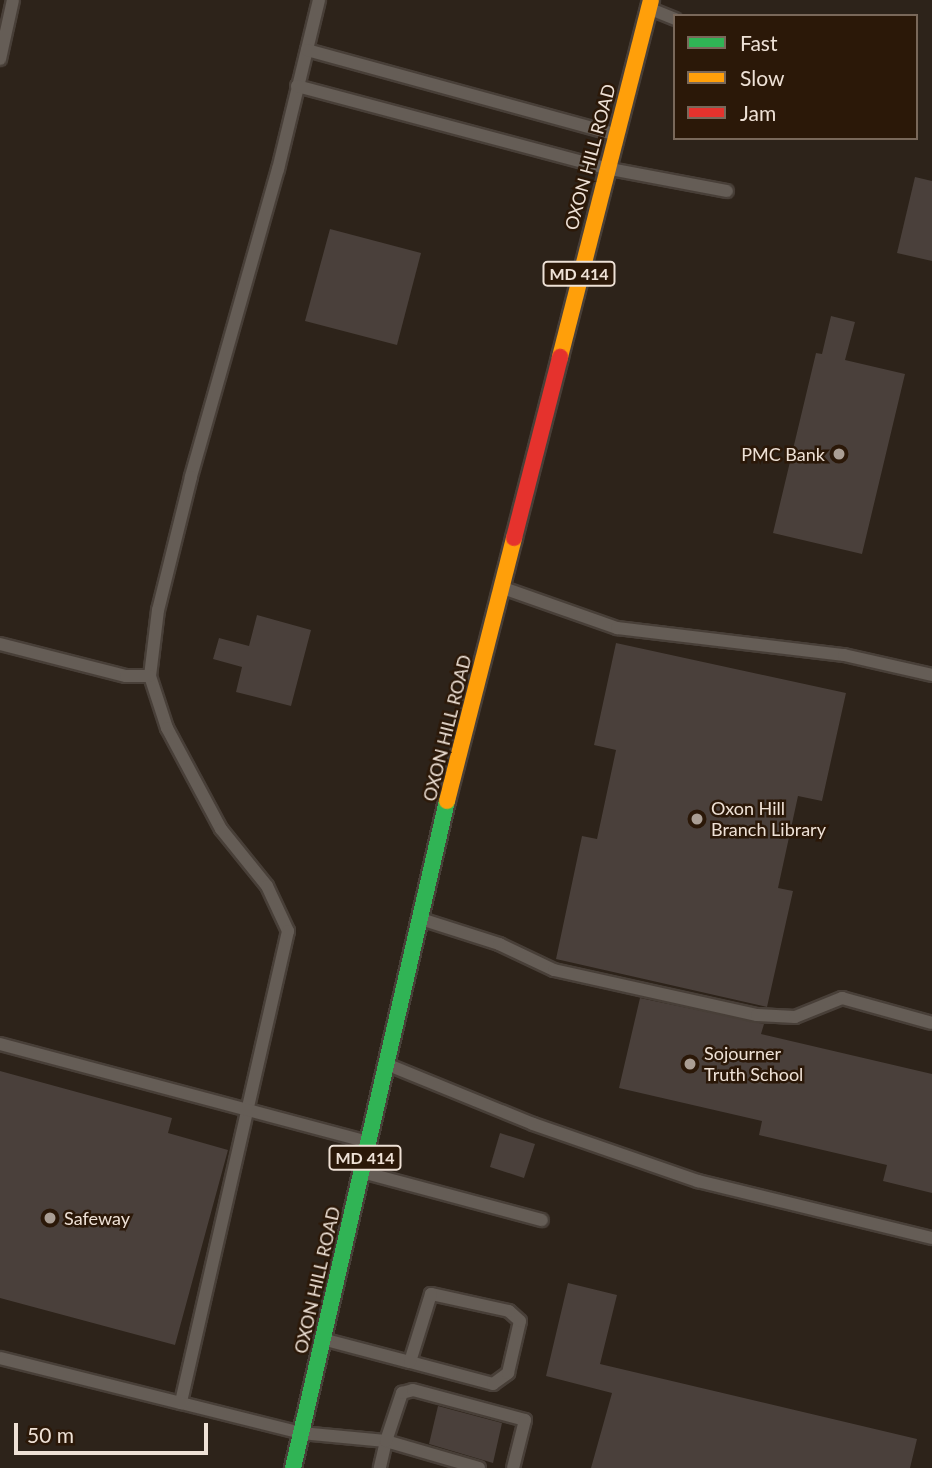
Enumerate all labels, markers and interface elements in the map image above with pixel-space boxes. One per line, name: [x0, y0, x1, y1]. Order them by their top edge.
legend: [673, 14, 918, 140]
text: Fast: [740, 30, 777, 55]
text: Slow: [740, 65, 784, 90]
street label: OXON HILL ROAD: [560, 81, 620, 233]
text: Jam: [740, 100, 776, 125]
road number: MD 414: [542, 262, 616, 286]
place label: PMC Bank: [741, 443, 825, 465]
marker: PMC Bank: [831, 446, 847, 462]
street label: OXON HILL ROAD: [418, 652, 476, 804]
place label: Oxon Hill Branch Library: [711, 798, 826, 840]
marker: Oxon Hill Branch Library: [689, 811, 705, 827]
place label: Sojourner Truth School: [704, 1043, 803, 1086]
marker: Sojourner Truth School: [682, 1056, 698, 1072]
road number: MD 414: [328, 1146, 402, 1170]
street label: OXON HILL ROAD: [290, 1204, 344, 1356]
place label: Safeway: [64, 1207, 130, 1229]
marker: Safeway: [42, 1210, 58, 1226]
scale bar: [18, 1408, 212, 1452]
text: 50 m: [27, 1422, 74, 1447]

